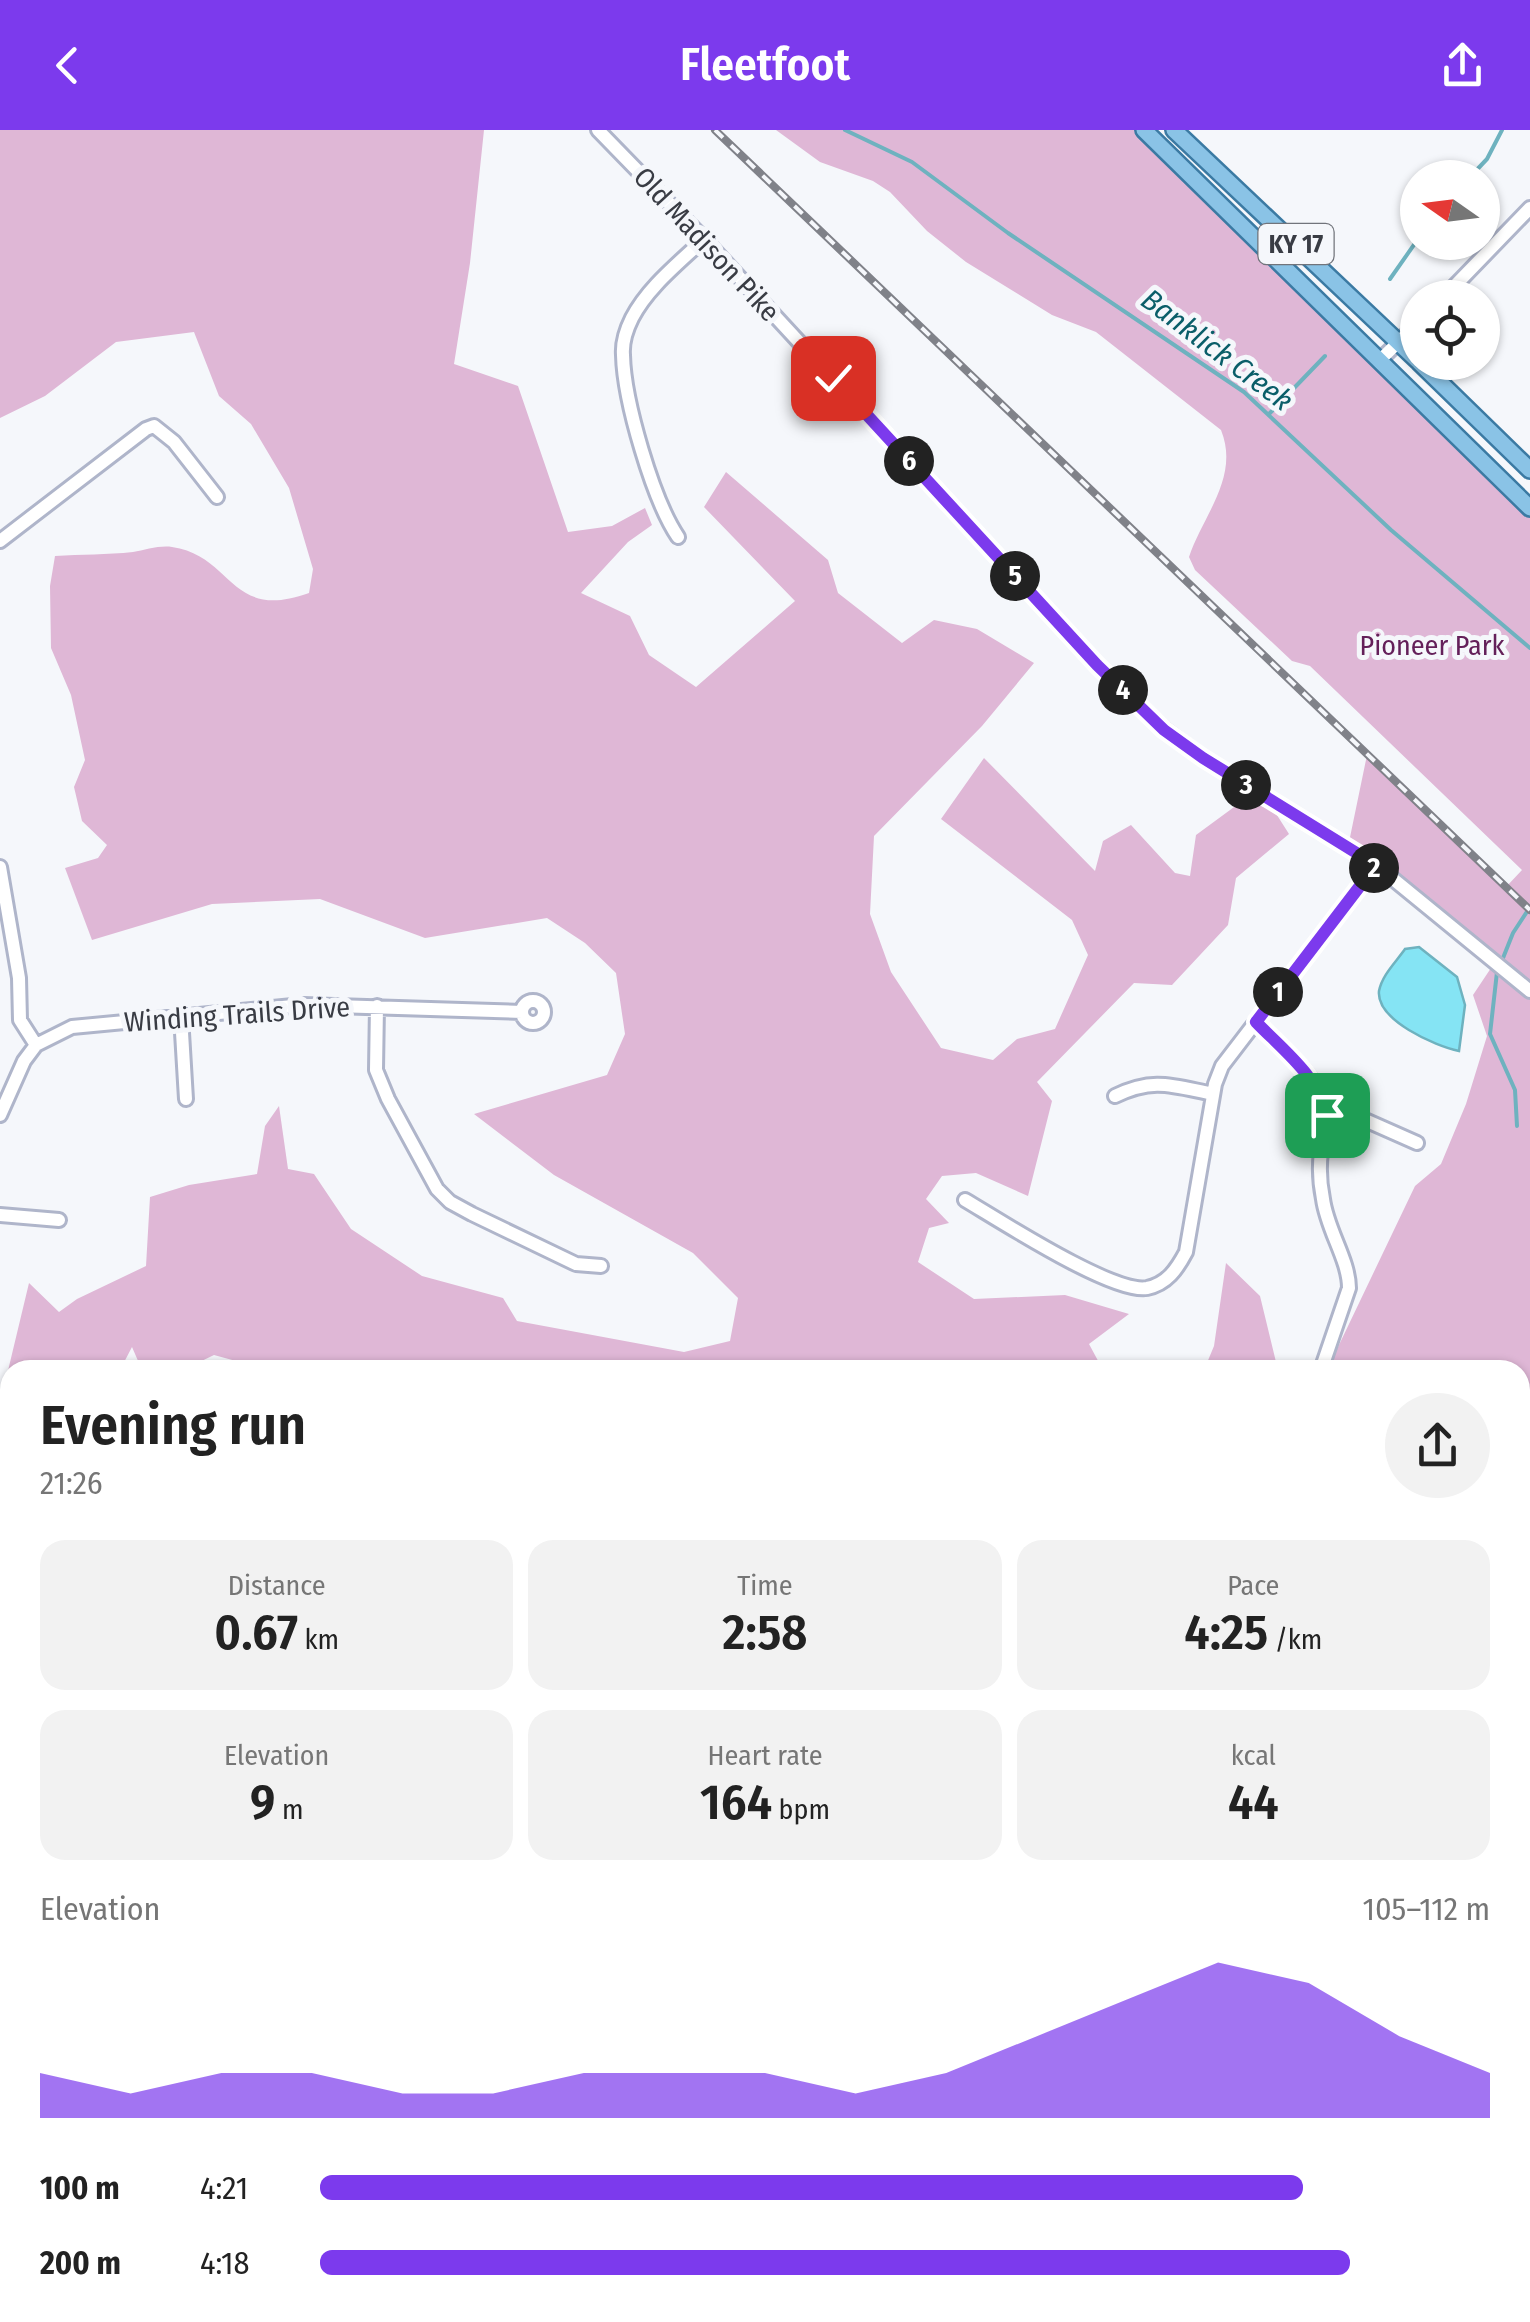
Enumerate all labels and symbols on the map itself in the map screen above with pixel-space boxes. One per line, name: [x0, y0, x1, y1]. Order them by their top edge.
north arrow: [1400, 160, 1500, 260]
street label: Old Madison Pike: [627, 161, 786, 328]
road number: KY 17: [1258, 224, 1334, 264]
water label: Banklick Creek: [1134, 281, 1300, 419]
pin: [791, 336, 876, 421]
pin: 6: [884, 436, 934, 486]
pin: 5: [990, 551, 1040, 601]
park label: Pioneer Park: [1360, 629, 1505, 662]
pin: 4: [1098, 665, 1148, 715]
pin: 3: [1221, 760, 1271, 810]
pin: 2: [1349, 843, 1399, 893]
pin: 1: [1253, 967, 1303, 1017]
street label: Winding Trails Drive: [123, 990, 351, 1039]
pin: [1285, 1073, 1370, 1158]

